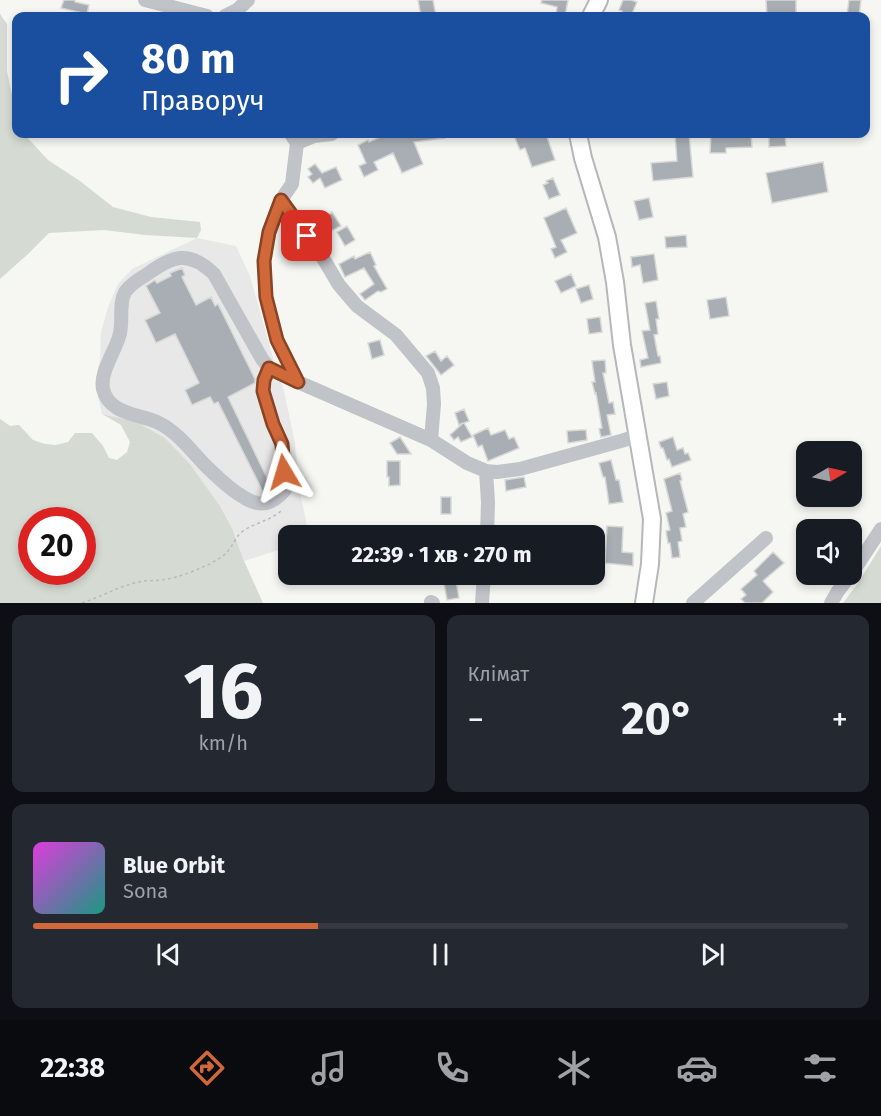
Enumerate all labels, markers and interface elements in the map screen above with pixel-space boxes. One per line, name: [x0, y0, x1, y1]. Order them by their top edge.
text: 80 m: [141, 34, 235, 84]
icon: right: [42, 36, 120, 114]
text: Праворуч: [141, 85, 265, 117]
pin: [281, 210, 332, 261]
icon: arrive: [290, 219, 323, 252]
position arrow: [252, 440, 316, 504]
north arrow: [796, 441, 862, 507]
map controls: [796, 441, 862, 585]
speed limit sign: 20: [18, 507, 96, 585]
button: sound: [796, 519, 862, 585]
text: 22:39 · 1 хв · 270 m: [351, 541, 532, 568]
text: 16: [183, 645, 263, 739]
text: Клімат: [468, 662, 529, 686]
text: 20°: [621, 692, 694, 746]
text: −: [468, 700, 484, 740]
text: +: [832, 700, 848, 740]
text: km/h: [199, 731, 248, 755]
text: Blue Orbit: [123, 852, 225, 879]
text: Sona: [123, 879, 168, 903]
icon: previous: [152, 938, 185, 971]
icon: pause: [424, 938, 457, 971]
icon: next: [696, 938, 729, 971]
icon: directions: [186, 1047, 228, 1089]
icon: music: [308, 1047, 350, 1089]
icon: phone: [431, 1047, 473, 1089]
icon: climate: [553, 1047, 595, 1089]
icon: car: [676, 1047, 718, 1089]
icon: filters: [799, 1047, 841, 1089]
text: 22:38: [40, 1052, 105, 1084]

